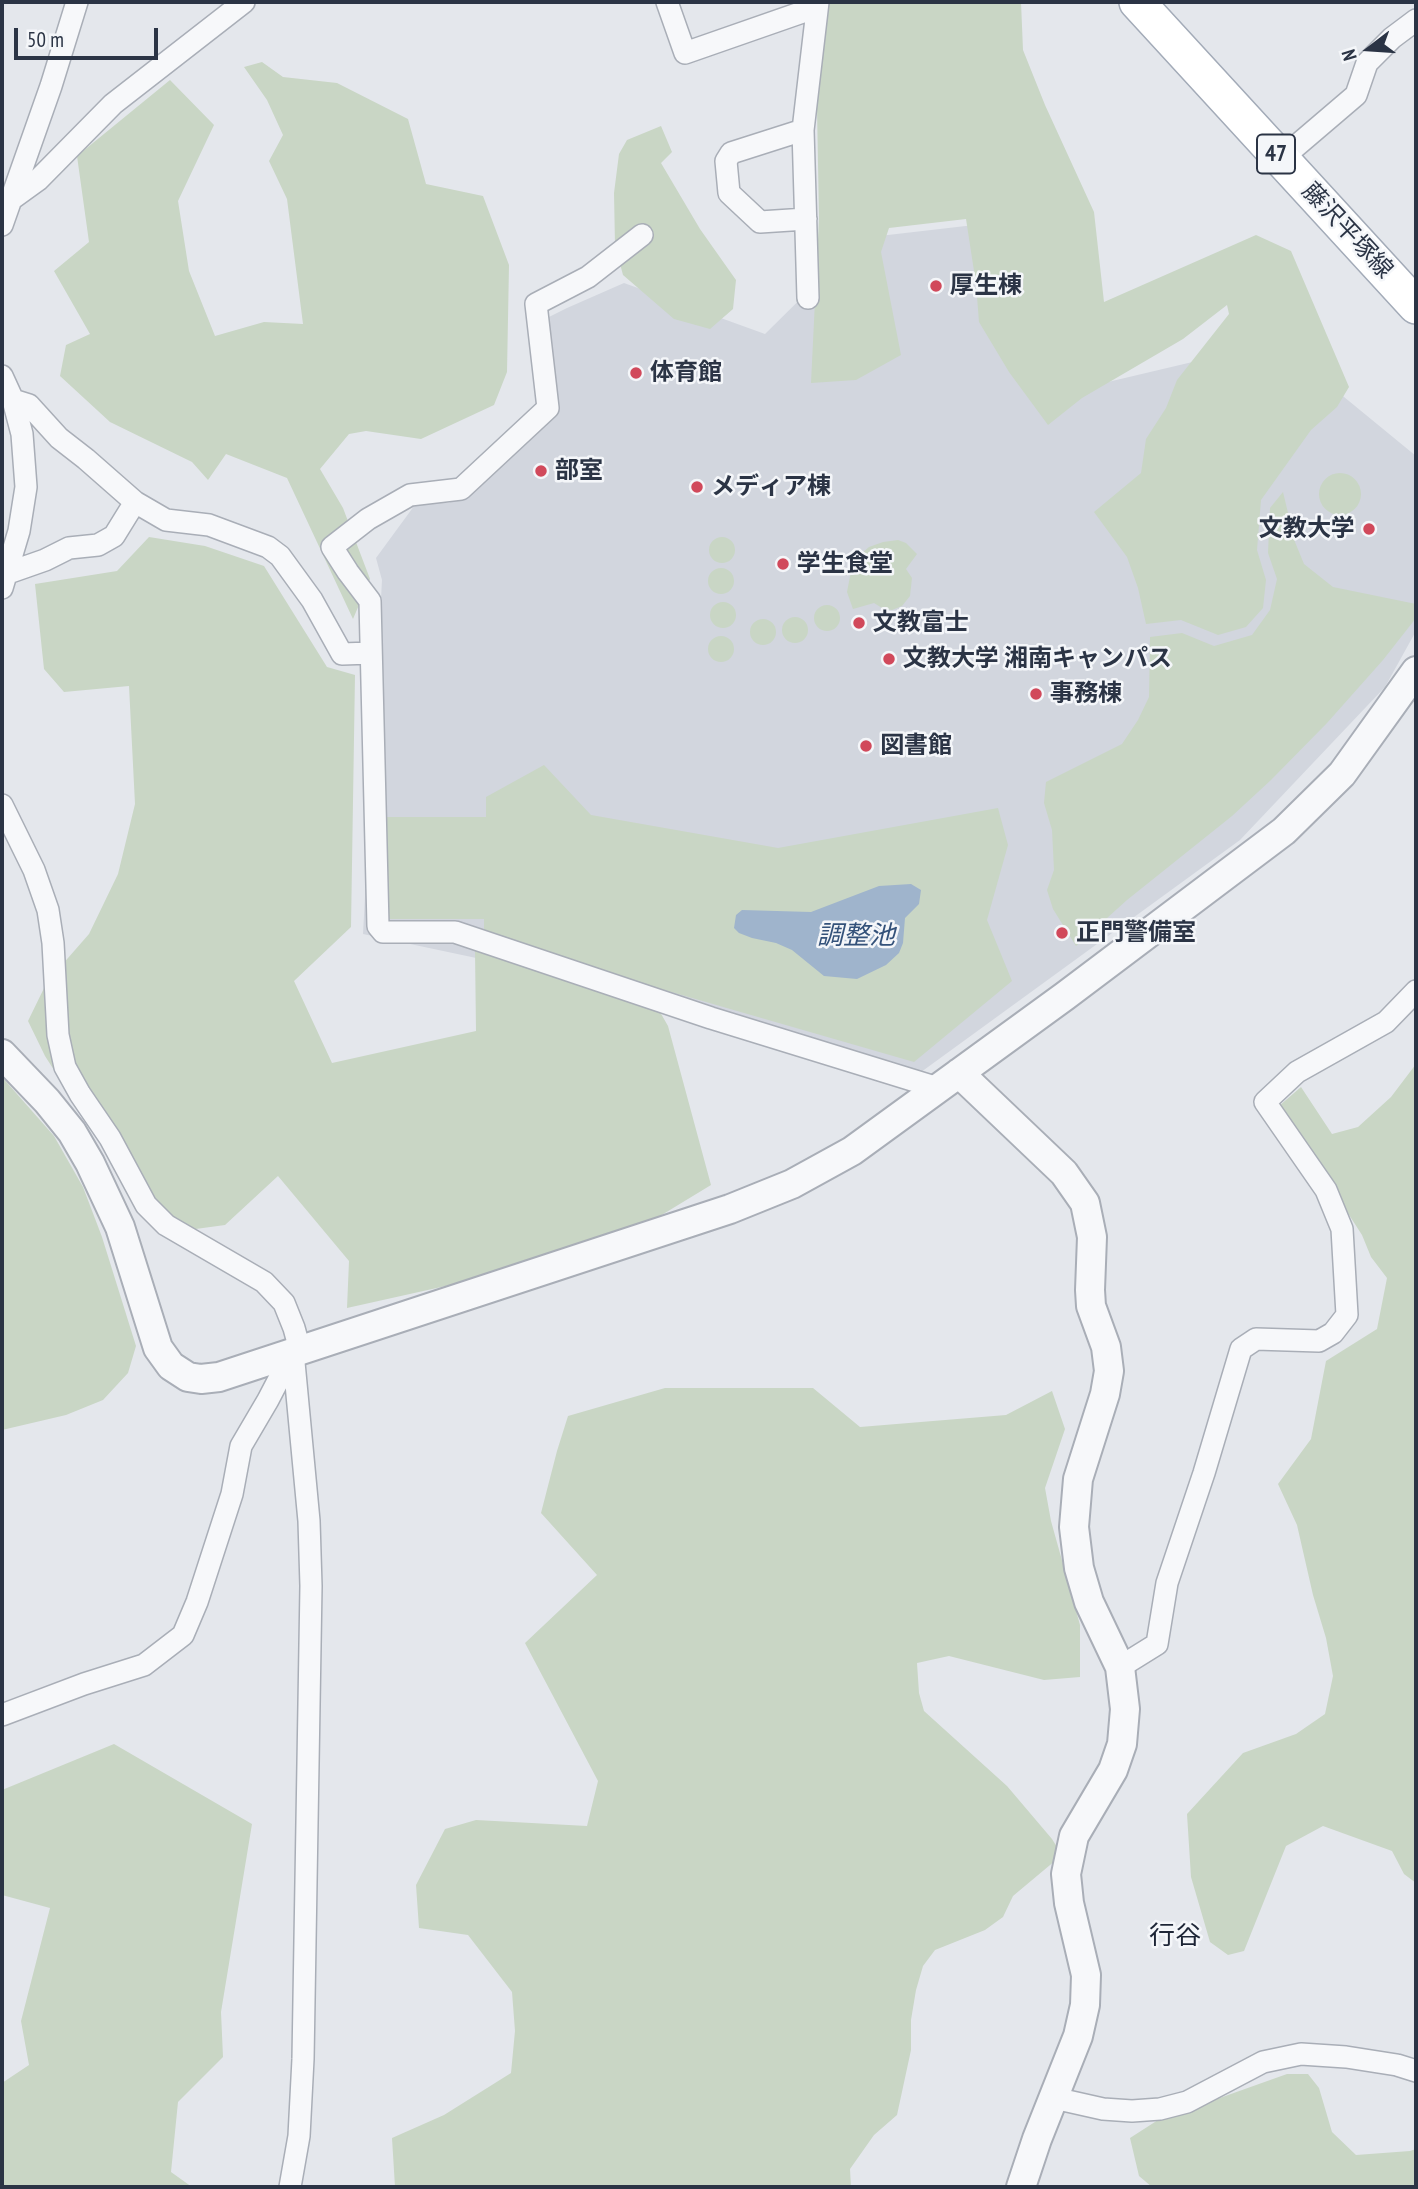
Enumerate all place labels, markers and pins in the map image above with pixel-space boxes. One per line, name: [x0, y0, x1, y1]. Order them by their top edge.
place label: 厚生棟: [950, 272, 1022, 300]
marker: 厚生棟: [928, 278, 944, 294]
place label: 体育館: [650, 359, 722, 387]
marker: 体育館: [628, 365, 644, 381]
place label: 部室: [555, 457, 603, 485]
marker: 部室: [533, 463, 549, 479]
place label: メディア棟: [711, 473, 831, 501]
marker: メディア棟: [689, 479, 705, 495]
place label: 文教大学: [1259, 515, 1355, 543]
marker: 文教大学: [1361, 521, 1377, 537]
place label: 学生食堂: [797, 550, 893, 578]
marker: 学生食堂: [775, 556, 791, 572]
place label: 文教富士: [873, 609, 969, 637]
marker: 文教富士: [851, 615, 867, 631]
place label: 文教大学 湘南キャンパス: [903, 645, 1172, 673]
marker: 文教大学 湘南キャンパス: [881, 651, 897, 667]
place label: 事務棟: [1050, 680, 1122, 708]
marker: 事務棟: [1028, 686, 1044, 702]
place label: 図書館: [880, 732, 952, 760]
marker: 図書館: [858, 738, 874, 754]
place label: 正門警備室: [1076, 919, 1196, 947]
marker: 正門警備室: [1054, 925, 1070, 941]

